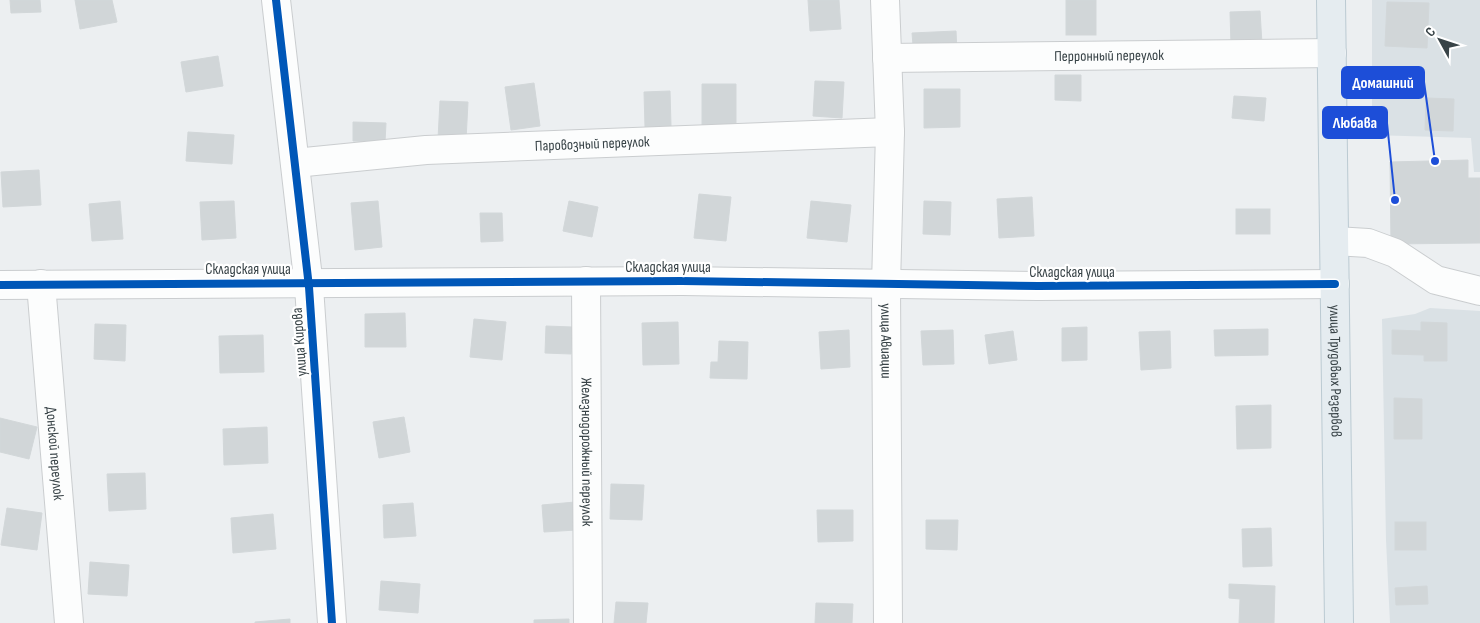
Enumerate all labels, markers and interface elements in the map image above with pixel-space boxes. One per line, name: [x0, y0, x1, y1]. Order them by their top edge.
north arrow: [1415, 15, 1465, 65]
text: С: [1422, 24, 1439, 40]
street label: Перронный переулок: [1054, 46, 1164, 66]
callout: Домашний: [1342, 67, 1424, 98]
text: Домашний: [1352, 74, 1414, 93]
callout: Любава: [1323, 107, 1387, 138]
text: Любава: [1332, 114, 1377, 133]
street label: Паровозный переулок: [535, 132, 650, 156]
street label: Складская улица: [625, 258, 711, 277]
street label: Складская улица: [205, 260, 291, 279]
street label: Складская улица: [1029, 263, 1115, 282]
street label: улица Авиации: [876, 303, 896, 379]
street label: улица Трудовых Резервов: [1325, 305, 1346, 437]
street label: улица Кирова: [288, 307, 311, 377]
street label: Железнодорожный переулок: [577, 377, 596, 527]
street label: Донской переулок: [41, 406, 68, 501]

